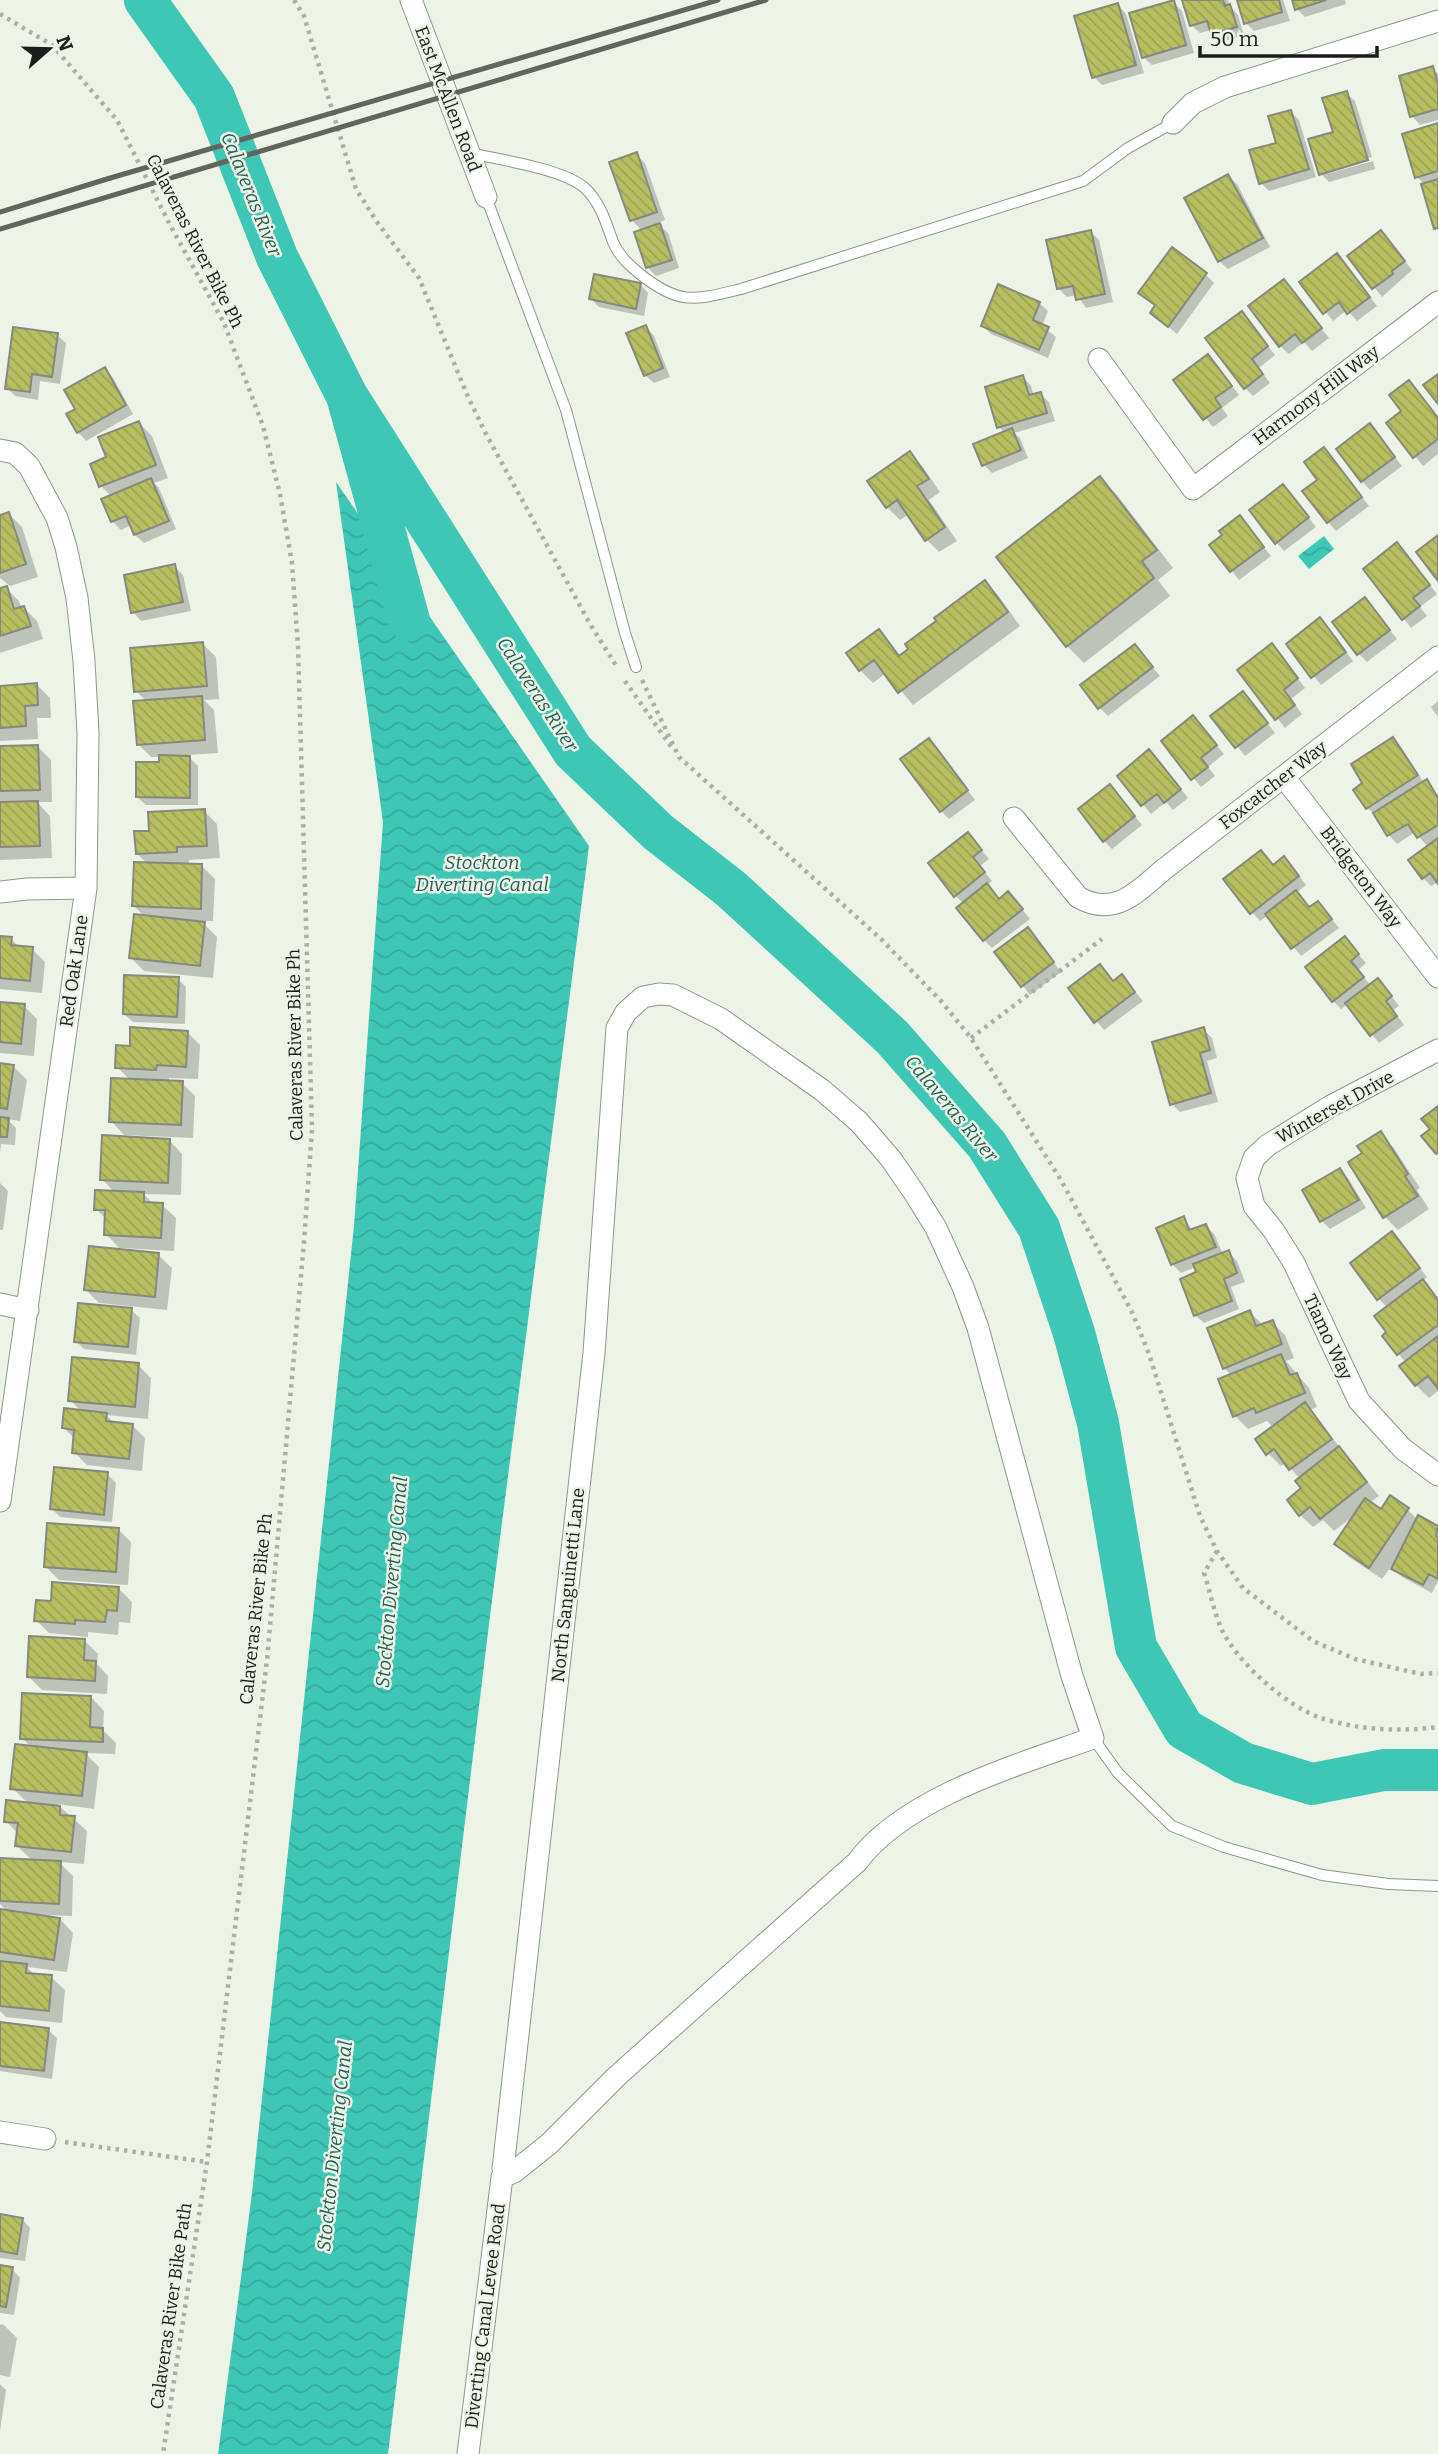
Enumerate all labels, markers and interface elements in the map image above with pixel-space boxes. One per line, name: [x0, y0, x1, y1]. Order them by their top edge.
north arrow: [14, 14, 84, 84]
scale bar: [1200, 14, 1377, 58]
street label: East McAllen Road: [410, 23, 486, 175]
text: 50 m: [1210, 26, 1259, 52]
text: N: [51, 33, 78, 54]
water label: Calaveras River: [216, 129, 287, 261]
street label: Calaveras River Bike Ph: [142, 150, 248, 332]
street label: Harmony Hill Way: [1248, 340, 1384, 450]
water label: Calaveras River: [492, 633, 584, 757]
street label: Foxcatcher Way: [1215, 736, 1332, 834]
street label: Bridgeton Way: [1315, 822, 1407, 933]
water label: Stockton Diverting Canal: [415, 851, 549, 896]
street label: Red Oak Lane: [55, 913, 93, 1029]
street label: Calaveras River Bike Ph: [282, 949, 308, 1141]
water label: Calaveras River: [901, 1051, 1004, 1167]
street label: Winterset Drive: [1272, 1066, 1398, 1148]
street label: Tiamo Way: [1299, 1291, 1358, 1384]
water label: Stockton Diverting Canal: [371, 1475, 412, 1689]
street label: North Sanguinetti Lane: [547, 1487, 589, 1683]
street label: Calaveras River Bike Ph: [235, 1512, 277, 1706]
water label: Stockton Diverting Canal: [312, 2039, 357, 2253]
street label: Calaveras River Bike Path: [146, 2201, 196, 2411]
street label: Diverting Canal Levee Road: [460, 2202, 510, 2430]

